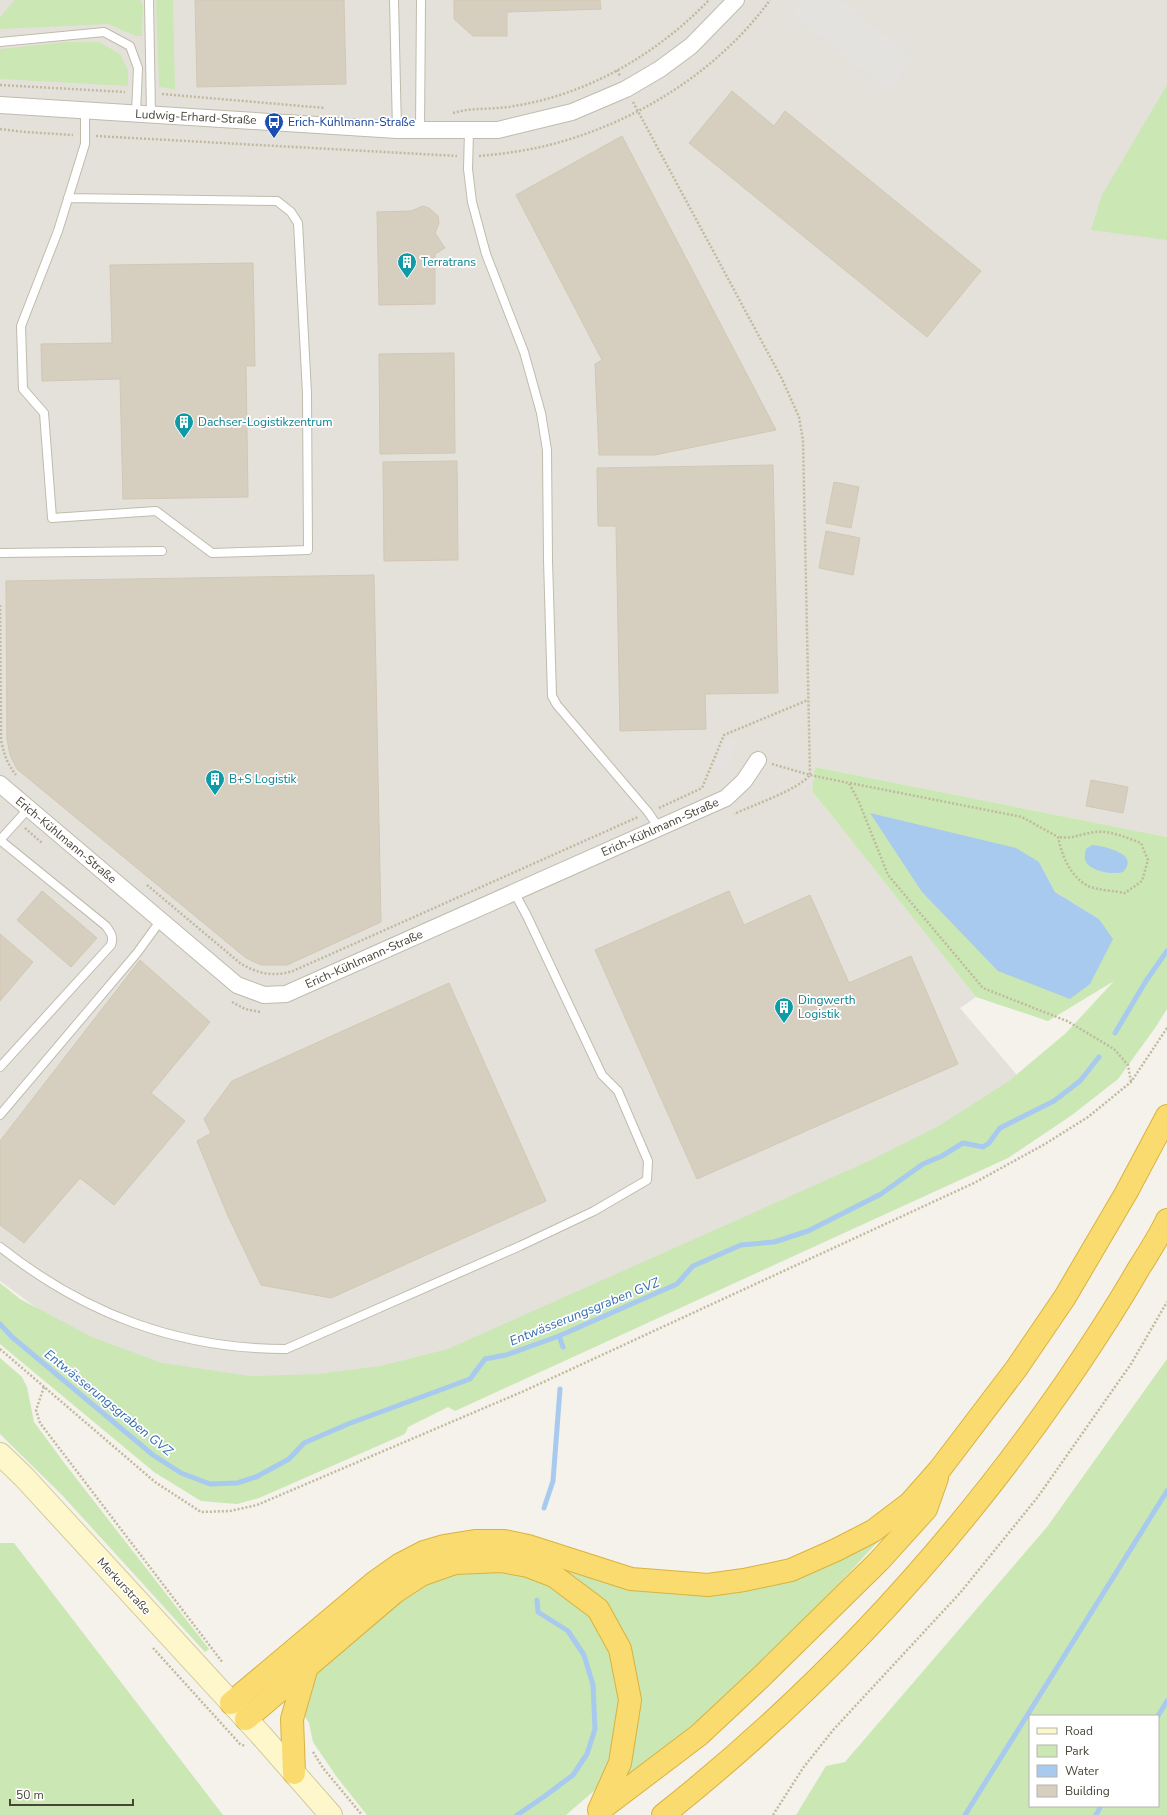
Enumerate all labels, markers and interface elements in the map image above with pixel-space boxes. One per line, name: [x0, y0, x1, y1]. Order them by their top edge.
street label: Ludwig-Erhard-Straße: [135, 106, 257, 128]
bus stop icon: Erich-Kühlmann-Straße: [263, 111, 285, 139]
place label: Erich-Kühlmann-Straße: [288, 114, 415, 130]
building icon: Terratrans: [396, 251, 418, 279]
place label: Terratrans: [421, 254, 476, 270]
building icon: Dachser-Logistikzentrum: [173, 411, 195, 439]
place label: Dachser-Logistikzentrum: [198, 414, 333, 430]
building icon: B+S Logistik: [204, 768, 226, 796]
place label: B+S Logistik: [229, 771, 297, 787]
street label: Erich-Kühlmann-Straße: [12, 793, 120, 887]
street label: Erich-Kühlmann-Straße: [599, 794, 721, 860]
street label: Erich-Kühlmann-Straße: [303, 926, 425, 992]
place label: Dingwerth Logistik: [798, 992, 856, 1022]
building icon: Dingwerth Logistik: [773, 996, 795, 1024]
water label: Entwässerungsgraben GVZ: [507, 1273, 663, 1350]
water label: Entwässerungsgraben GVZ: [40, 1345, 177, 1461]
street label: Merkurstraße: [94, 1554, 154, 1618]
legend: [1029, 1715, 1159, 1807]
text: Road: [1065, 1723, 1093, 1739]
text: Park: [1065, 1743, 1090, 1759]
text: Water: [1065, 1763, 1099, 1779]
scale bar: [10, 1781, 133, 1807]
text: Building: [1065, 1783, 1110, 1799]
text: 50 m: [16, 1787, 44, 1803]

